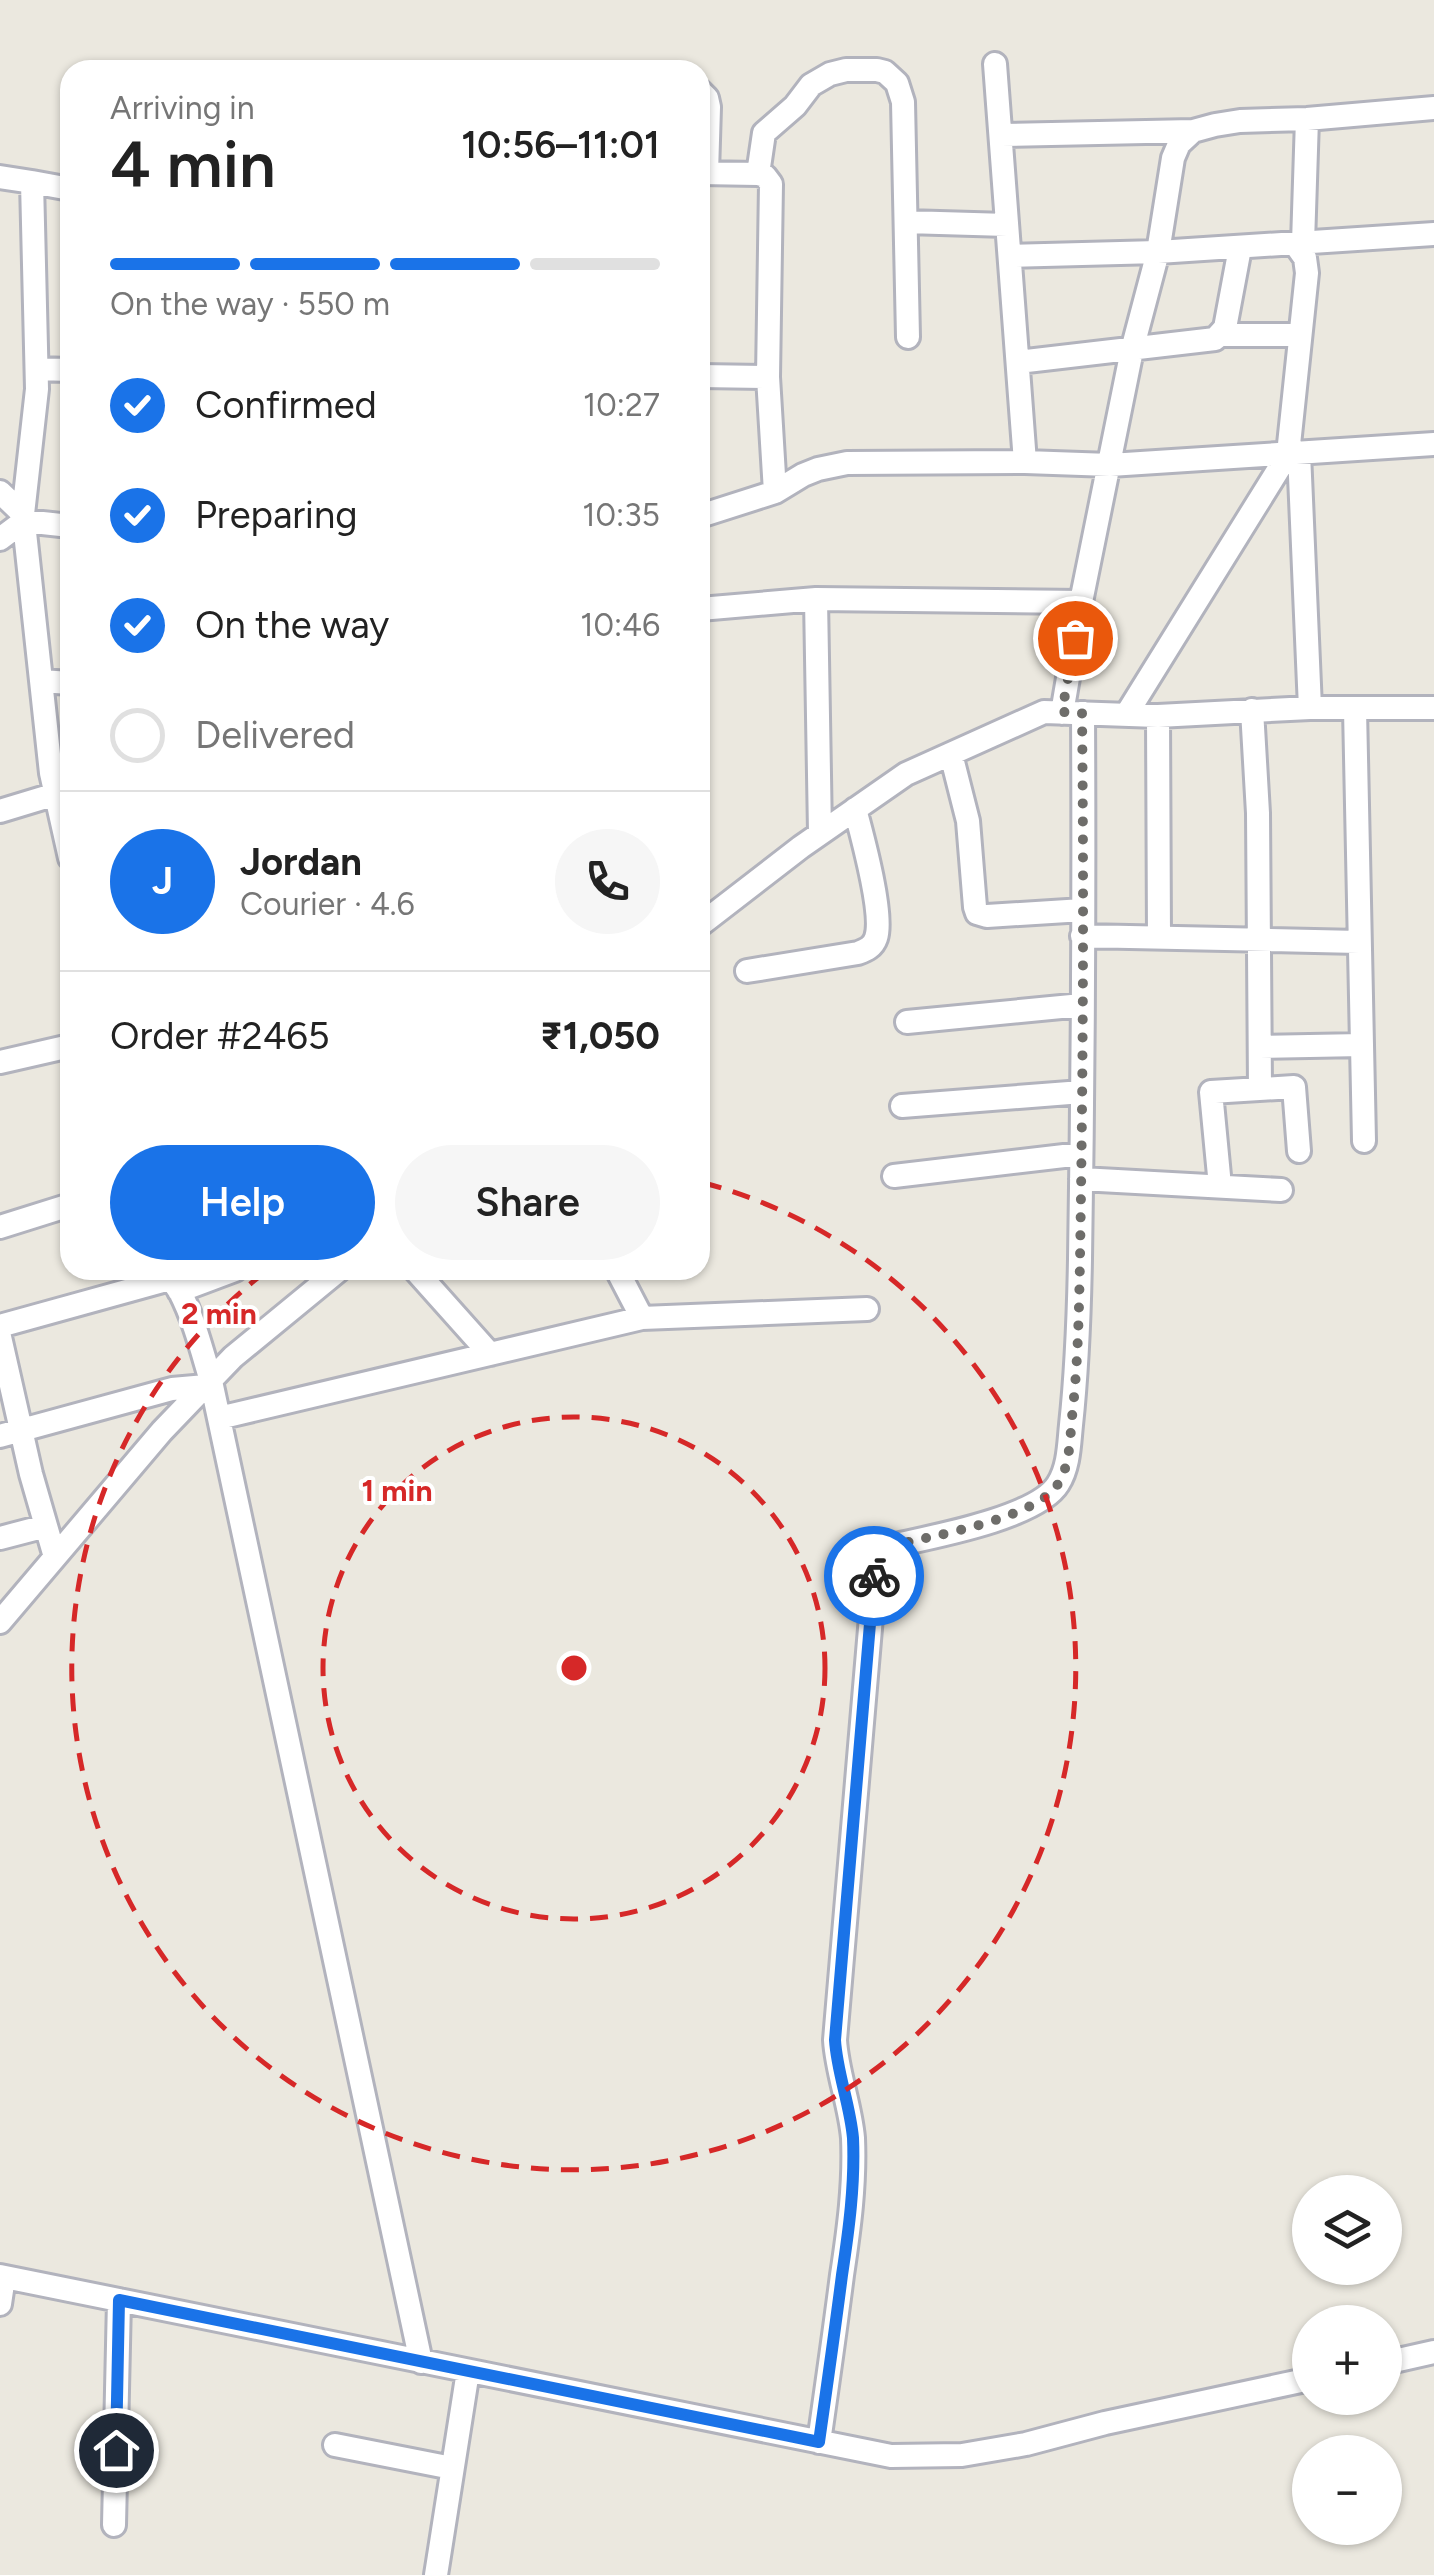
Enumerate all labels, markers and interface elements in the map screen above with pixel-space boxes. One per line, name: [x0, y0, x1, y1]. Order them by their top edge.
text: Arriving in: [110, 89, 255, 127]
text: 10:56–11:01: [461, 122, 660, 168]
text: 4 min: [110, 125, 276, 203]
text: On the way · 550 m: [110, 285, 390, 323]
icon: check: [110, 378, 165, 433]
text: Confirmed: [195, 382, 377, 428]
text: 10:27: [583, 386, 660, 424]
icon: check: [110, 488, 165, 543]
text: Preparing: [195, 492, 357, 538]
text: 10:35: [582, 496, 660, 534]
pin: [1033, 596, 1118, 681]
icon: check: [110, 598, 165, 653]
text: On the way: [195, 602, 389, 648]
text: 10:46: [580, 606, 660, 644]
icon: bag: [1048, 611, 1103, 666]
text: Delivered: [195, 712, 355, 758]
button: phone: [555, 829, 660, 934]
text: Jordan: [240, 839, 362, 885]
text: J: [152, 858, 173, 904]
text: Courier · 4.6: [240, 885, 415, 923]
text: Order #2465: [110, 1013, 330, 1059]
text: ₹1,050: [540, 1013, 660, 1059]
button: Help: [110, 1145, 375, 1260]
button: Share: [395, 1145, 660, 1260]
text: 2 min: [181, 1295, 257, 1332]
text: 1 min: [362, 1472, 432, 1509]
courier: [824, 1526, 924, 1626]
icon: bike: [847, 1549, 902, 1604]
centre of rings: [556, 1650, 592, 1686]
map controls: [1292, 2175, 1402, 2545]
button: layers: [1292, 2175, 1402, 2285]
button: +: [1292, 2305, 1402, 2415]
pin: [74, 2408, 159, 2493]
icon: home: [89, 2423, 144, 2478]
button: −: [1292, 2435, 1402, 2545]

